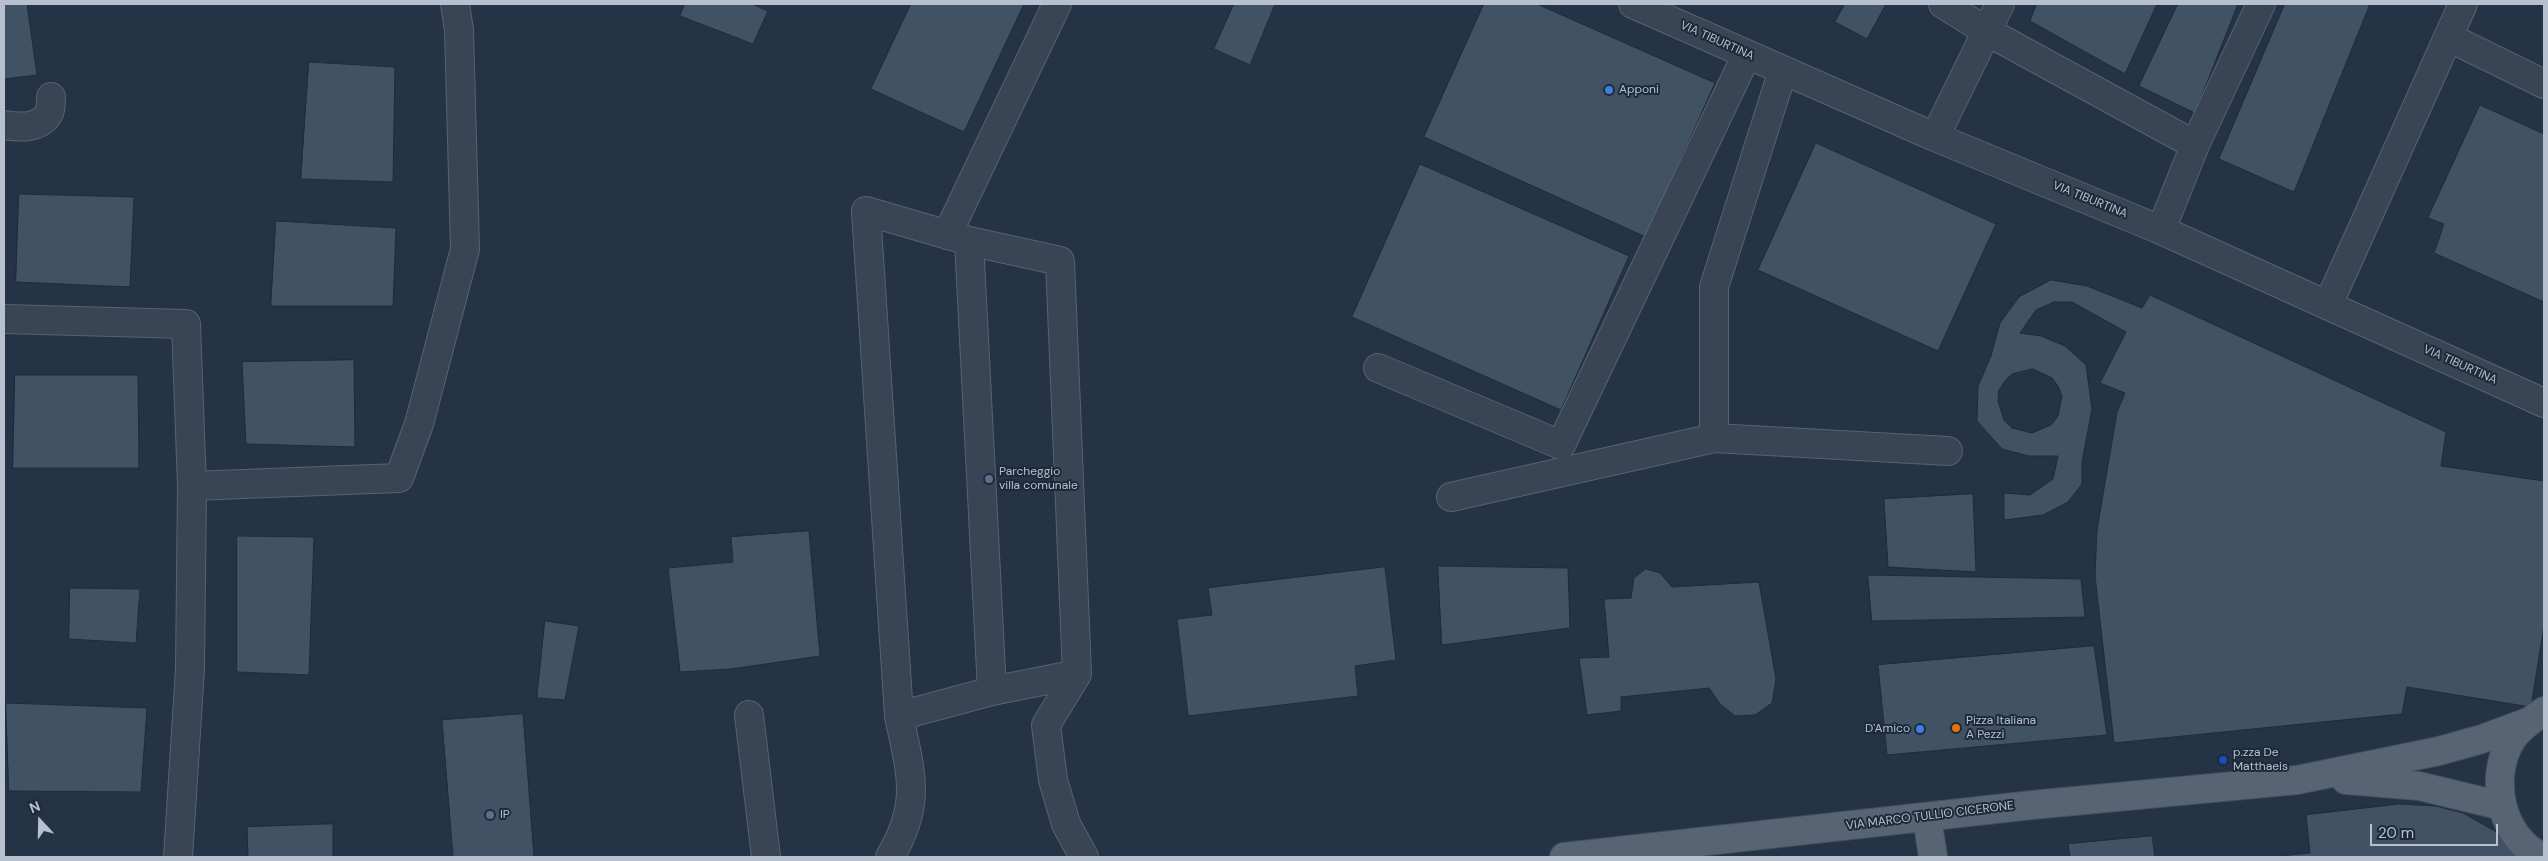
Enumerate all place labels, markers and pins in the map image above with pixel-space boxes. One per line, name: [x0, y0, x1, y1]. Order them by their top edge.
place label: Apponi: [1619, 83, 1659, 97]
marker: Apponi: [1603, 84, 1615, 96]
place label: Parcheggio villa comunale: [999, 465, 1078, 493]
marker: Parcheggio villa comunale: [983, 473, 995, 485]
place label: Pizza Italiana A Pezzi: [1966, 714, 2036, 742]
place label: D'Amico: [1865, 722, 1910, 736]
marker: Pizza Italiana A Pezzi: [1950, 722, 1962, 734]
marker: D'Amico: [1914, 723, 1926, 735]
place label: p.zza De Matthaeis: [2233, 746, 2288, 774]
marker: p.zza De Matthaeis: [2217, 754, 2229, 766]
place label: IP: [500, 808, 510, 822]
marker: IP: [484, 809, 496, 821]

